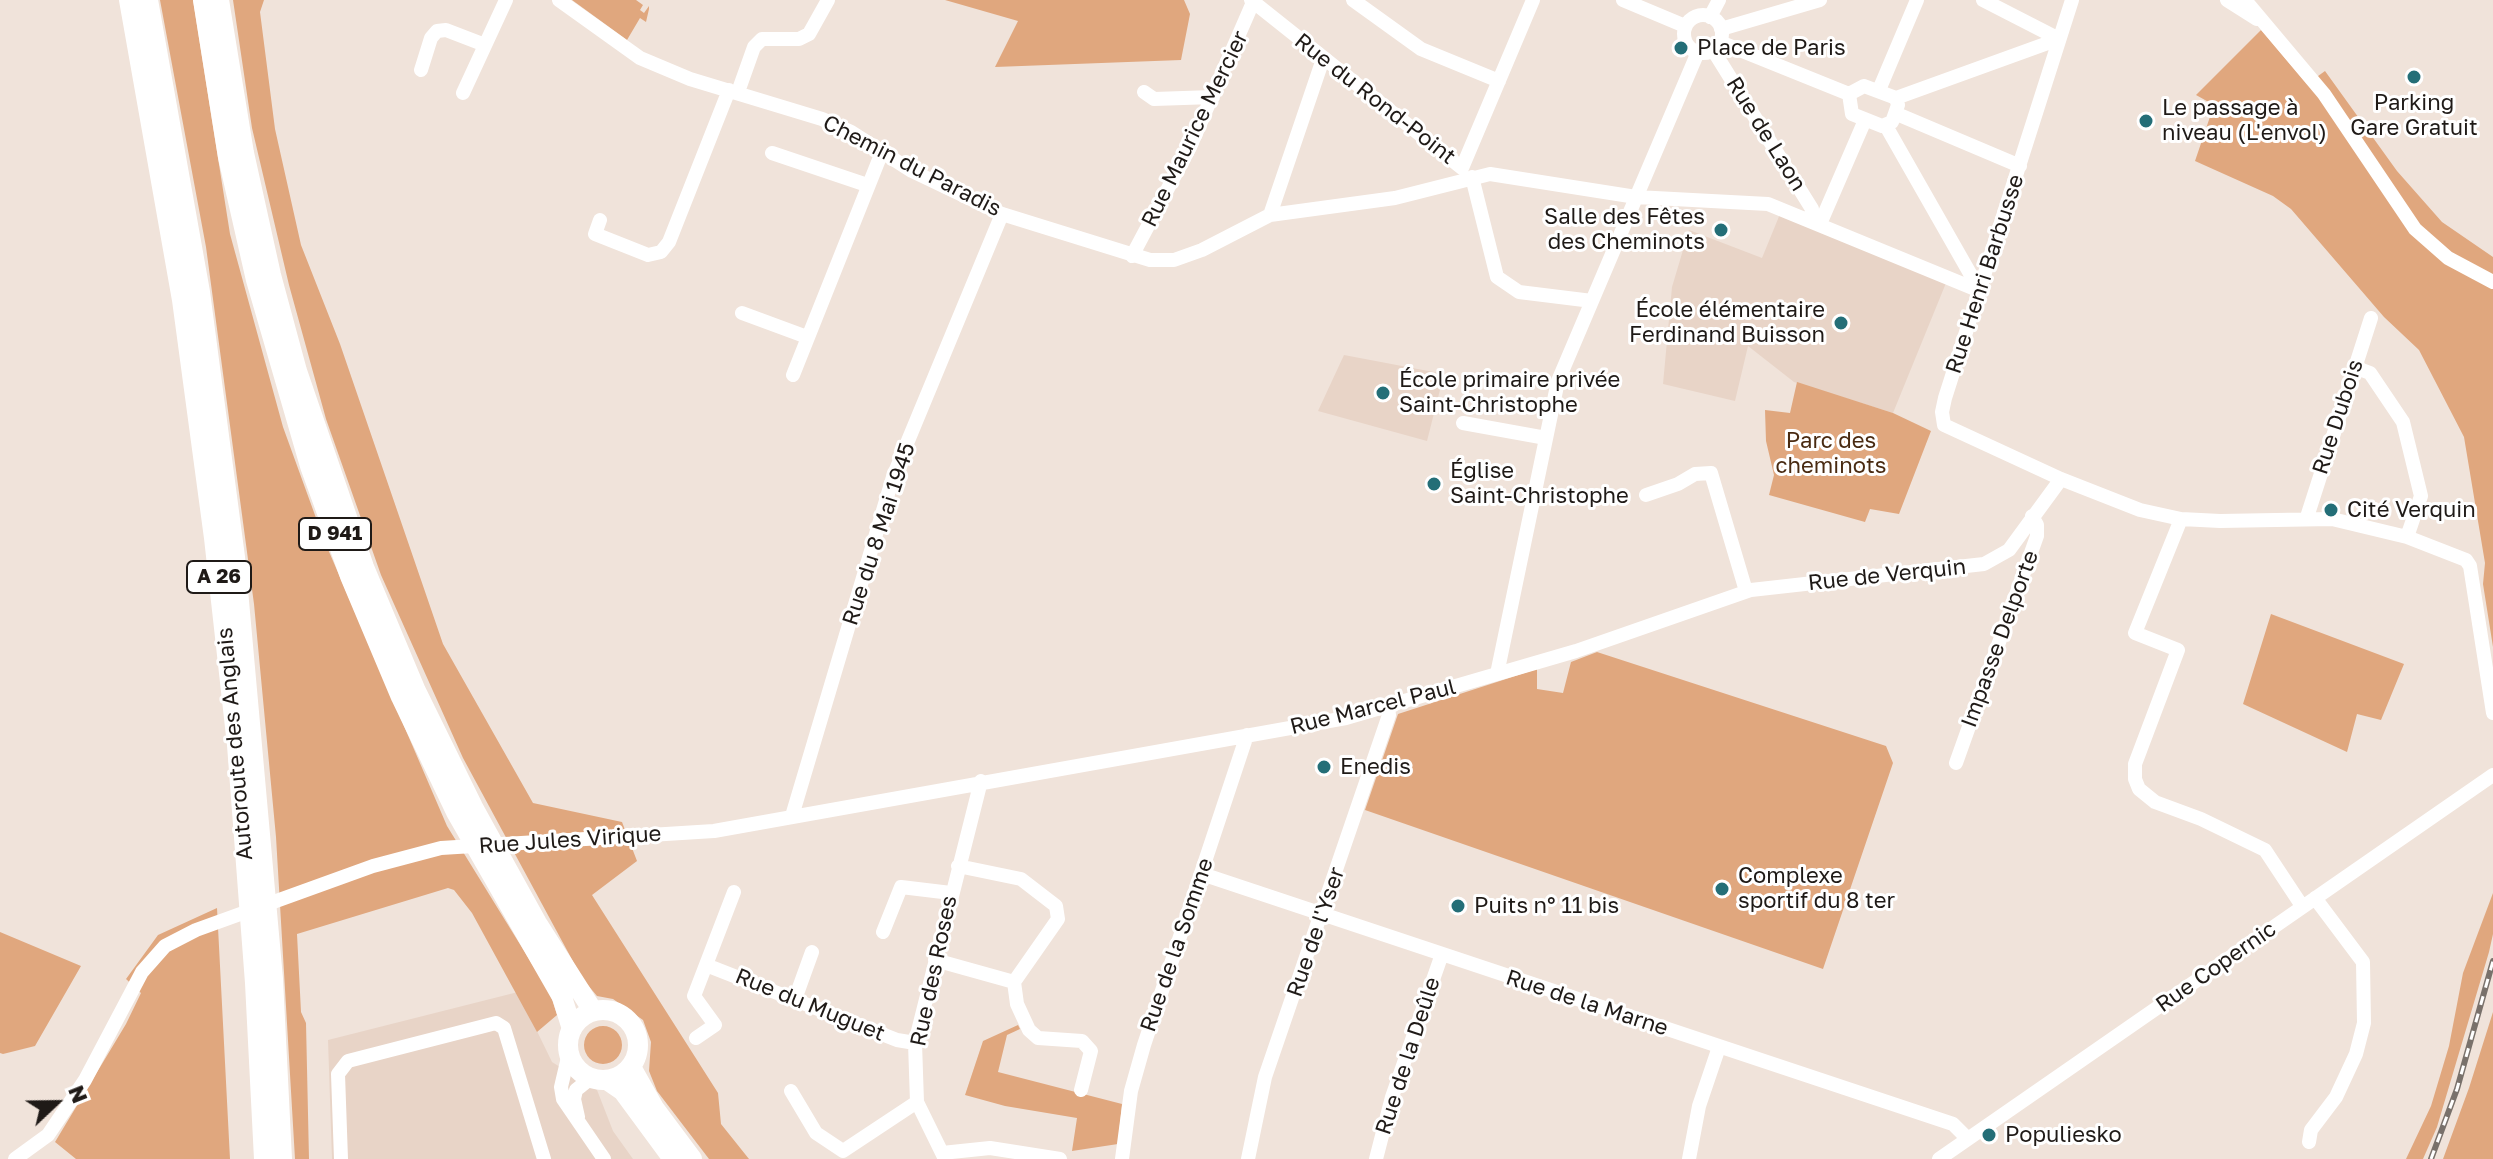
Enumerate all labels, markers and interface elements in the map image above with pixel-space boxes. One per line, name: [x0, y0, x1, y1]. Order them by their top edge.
street label: Rue Maurice Mercier: [1136, 27, 1254, 231]
street label: Rue du Rond-Point: [1289, 28, 1461, 170]
place label: Place de Paris: [1697, 35, 1846, 61]
marker: Place de Paris: [1672, 39, 1690, 57]
marker: Parking Gare Gratuit: [2405, 68, 2423, 86]
street label: Rue de Laon: [1720, 72, 1812, 196]
place label: Parking Gare Gratuit: [2350, 90, 2478, 142]
place label: Le passage à niveau (L'envol): [2162, 95, 2327, 146]
street label: Chemin du Paradis: [818, 110, 1006, 222]
marker: Le passage à niveau (L'envol): [2137, 112, 2155, 130]
street label: Rue Henri Barbusse: [1940, 171, 2030, 377]
place label: Salle des Fêtes des Cheminots: [1544, 204, 1705, 256]
marker: Salle des Fêtes des Cheminots: [1712, 221, 1730, 239]
place label: École élémentaire Ferdinand Buisson: [1629, 297, 1825, 348]
marker: École élémentaire Ferdinand Buisson: [1832, 314, 1850, 332]
street label: Rue Dubois: [2307, 356, 2369, 478]
place label: École primaire privée Saint-Christophe: [1399, 367, 1620, 418]
marker: École primaire privée Saint-Christophe: [1374, 384, 1392, 402]
park label: Parc des cheminots: [1776, 428, 1886, 480]
street label: Rue du 8 Mai 1945: [837, 439, 921, 629]
place label: Église Saint-Christophe: [1450, 458, 1629, 510]
marker: Église Saint-Christophe: [1425, 475, 1443, 493]
place label: Cité Verquin: [2347, 497, 2476, 523]
marker: Cité Verquin: [2322, 501, 2340, 519]
road number: D 941: [299, 518, 371, 550]
street label: Impasse Delporte: [1956, 547, 2044, 731]
street label: Rue de Verquin: [1807, 554, 1967, 596]
road number: A 26: [187, 561, 251, 593]
street label: Autoroute des Anglais: [212, 626, 258, 862]
street label: Rue Marcel Paul: [1287, 674, 1459, 740]
place label: Enedis: [1340, 754, 1411, 780]
marker: Enedis: [1315, 758, 1333, 776]
street label: Rue Jules Virique: [478, 820, 662, 860]
street label: Rue de la Somme: [1135, 855, 1219, 1035]
place label: Complexe sportif du 8 ter: [1738, 863, 1895, 914]
street label: Rue de l'Yser: [1282, 864, 1350, 1000]
marker: Complexe sportif du 8 ter: [1713, 880, 1731, 898]
street label: Rue des Roses: [905, 893, 963, 1049]
place label: Puits n° 11 bis: [1474, 893, 1619, 919]
marker: Puits n° 11 bis: [1449, 897, 1467, 915]
street label: Rue Copernic: [2151, 916, 2281, 1018]
street label: Rue du Muguet: [731, 963, 889, 1047]
street label: Rue de la Marne: [1503, 964, 1671, 1042]
street label: Rue de la Deûle: [1370, 974, 1446, 1138]
north arrow: [16, 1063, 96, 1143]
text: N: [63, 1081, 94, 1107]
place label: Populiesko: [2005, 1122, 2122, 1148]
marker: Populiesko: [1980, 1126, 1998, 1144]

